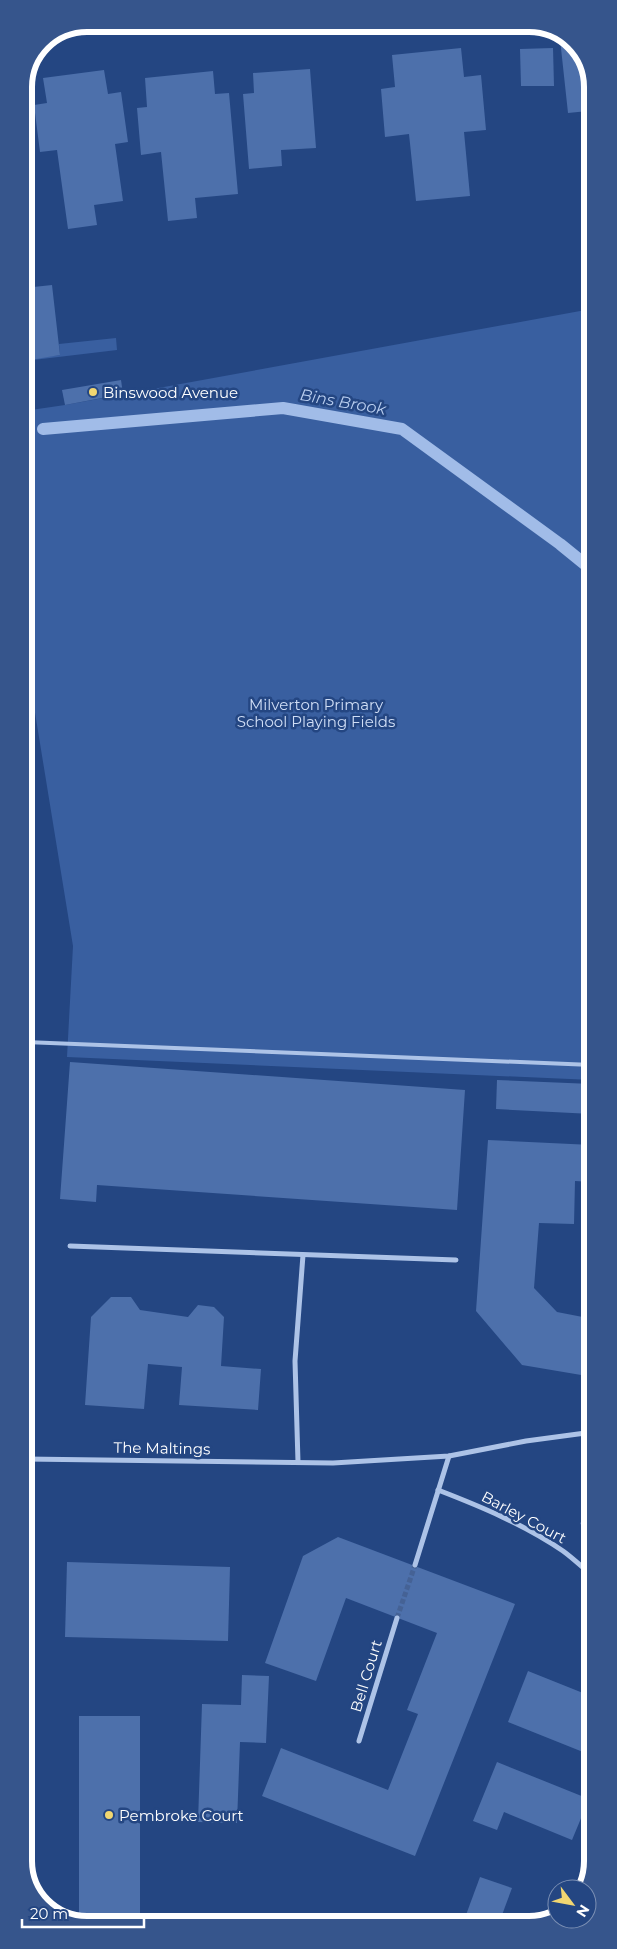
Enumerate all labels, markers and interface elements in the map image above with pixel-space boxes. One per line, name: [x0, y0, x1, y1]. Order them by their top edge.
place label: Binswood Avenue: [103, 383, 238, 402]
water label: Bins Brook: [298, 385, 389, 419]
marker: Binswood Avenue: [87, 386, 99, 398]
park label: Milverton Primary School Playing Fields: [237, 695, 395, 731]
street label: The Maltings: [113, 1438, 211, 1458]
street label: Barley Court: [478, 1487, 570, 1547]
street label: Bell Court: [346, 1638, 386, 1714]
place label: Pembroke Court: [119, 1806, 244, 1825]
marker: Pembroke Court: [103, 1809, 115, 1821]
north arrow: [547, 1879, 597, 1929]
scale bar: [22, 1896, 145, 1928]
text: N: [572, 1901, 594, 1920]
text: 20 m: [30, 1904, 68, 1923]

